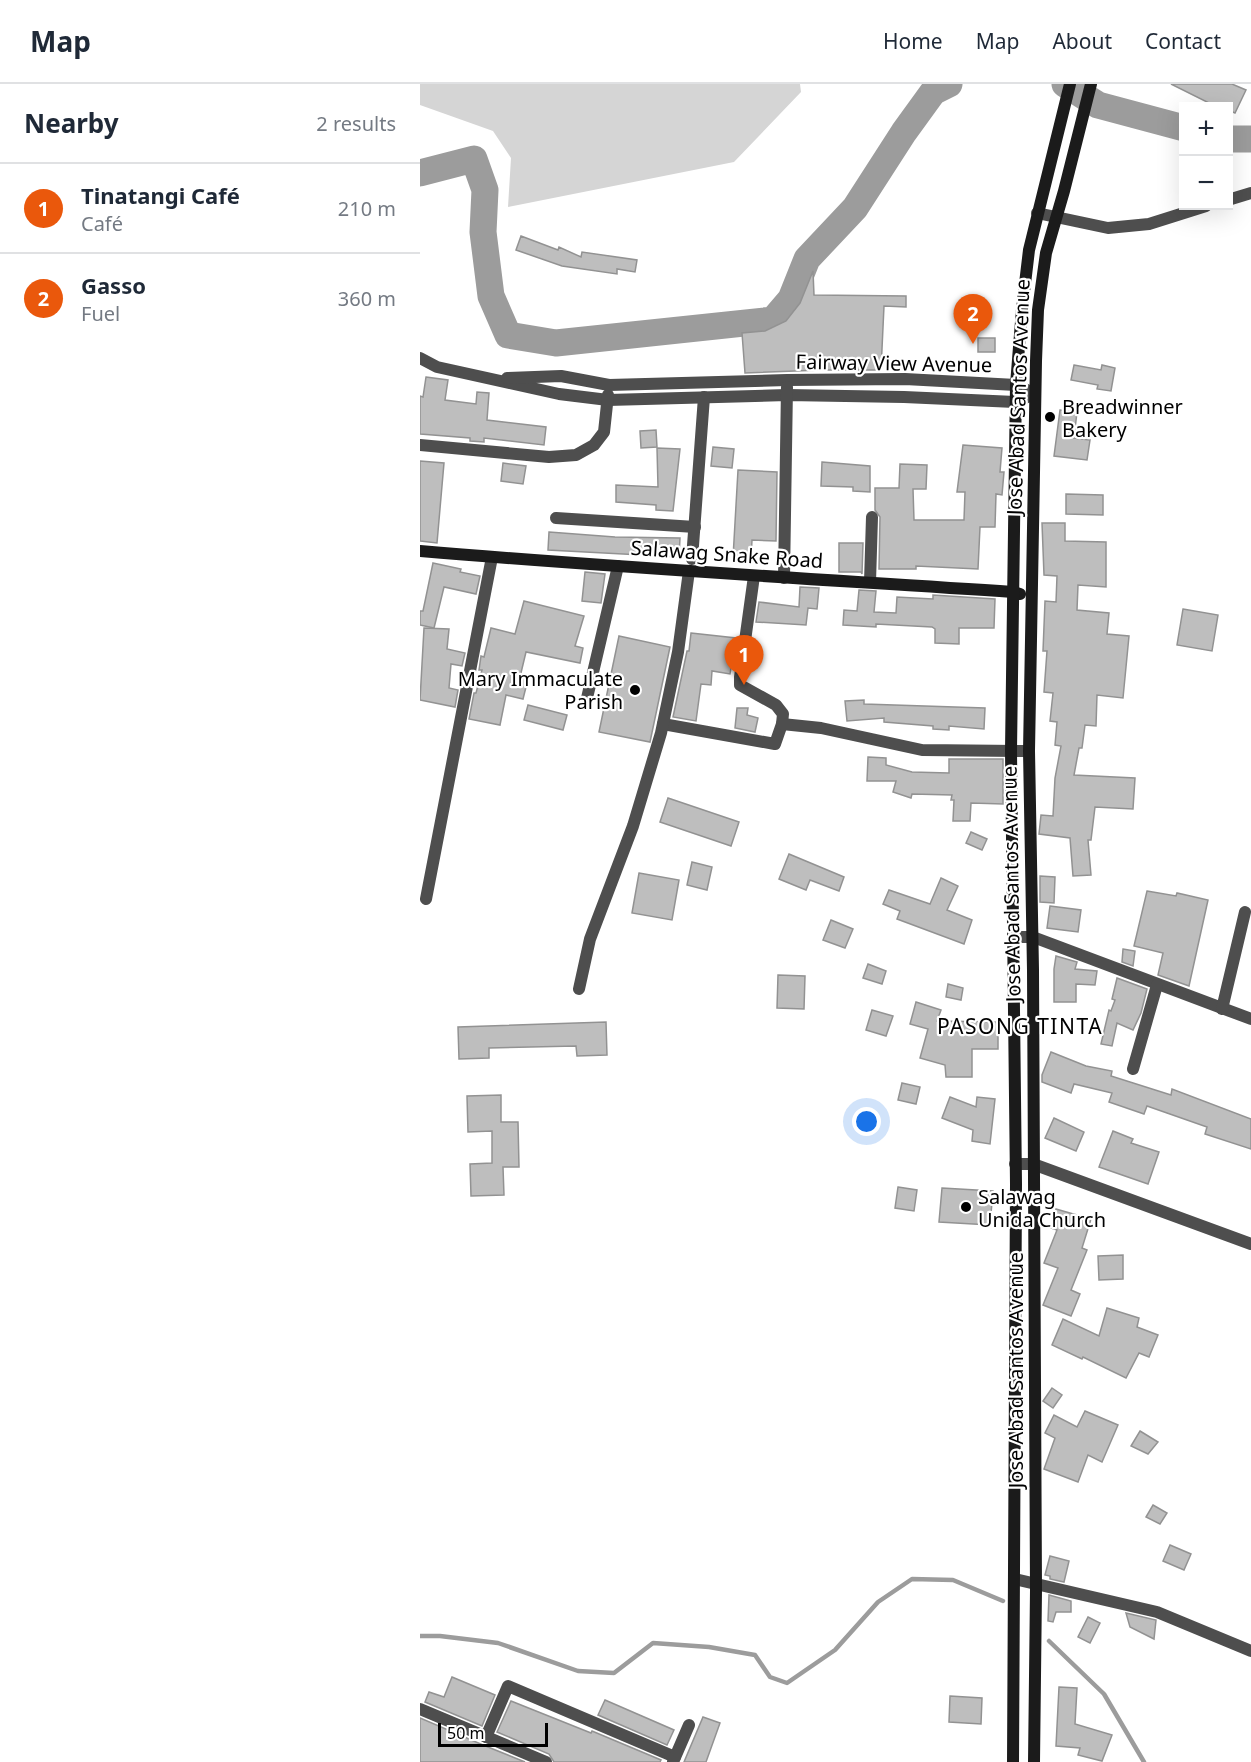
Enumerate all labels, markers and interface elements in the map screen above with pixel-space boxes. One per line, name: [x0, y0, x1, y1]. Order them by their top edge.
text: Map: [30, 22, 91, 60]
text: Home: [883, 27, 943, 55]
text: Map: [976, 27, 1019, 55]
text: About: [1052, 27, 1112, 55]
text: Contact: [1145, 27, 1221, 55]
map controls: [1179, 102, 1233, 210]
button: +: [1179, 102, 1233, 156]
text: Nearby: [24, 105, 119, 141]
text: 2 results: [316, 110, 396, 137]
button: −: [1179, 156, 1233, 210]
text: Tinatangi Café: [81, 180, 240, 210]
text: 1: [38, 195, 49, 222]
text: 210 m: [338, 195, 396, 222]
text: Café: [81, 210, 123, 237]
text: Gasso: [81, 270, 146, 300]
street label: Jose Abad Santos Avenue: [1000, 278, 1036, 518]
text: 2: [38, 285, 49, 312]
text: 360 m: [338, 285, 396, 312]
pin: 2: [954, 294, 992, 344]
text: Fuel: [81, 300, 120, 327]
street label: Fairway View Avenue: [796, 348, 992, 378]
place label: Breadwinner Bakery: [1062, 393, 1183, 443]
marker: Breadwinner Bakery: [1043, 410, 1057, 424]
street label: Salawag Snake Road: [630, 534, 824, 574]
pin: 1: [724, 636, 764, 685]
place label: Mary Immaculate Parish: [458, 665, 623, 715]
marker: Mary Immaculate Parish: [628, 683, 642, 697]
street label: Jose Abad Santos Avenue: [995, 766, 1027, 1004]
district label: PASONG TINTA: [937, 1012, 1103, 1040]
your location: [852, 1107, 881, 1136]
place label: Salawag Unida Church: [978, 1183, 1106, 1233]
marker: Salawag Unida Church: [959, 1200, 973, 1214]
street label: Jose Abad Santos Avenue: [1002, 1252, 1029, 1490]
scale bar: [438, 1720, 548, 1748]
text: 50 m: [447, 1722, 484, 1744]

